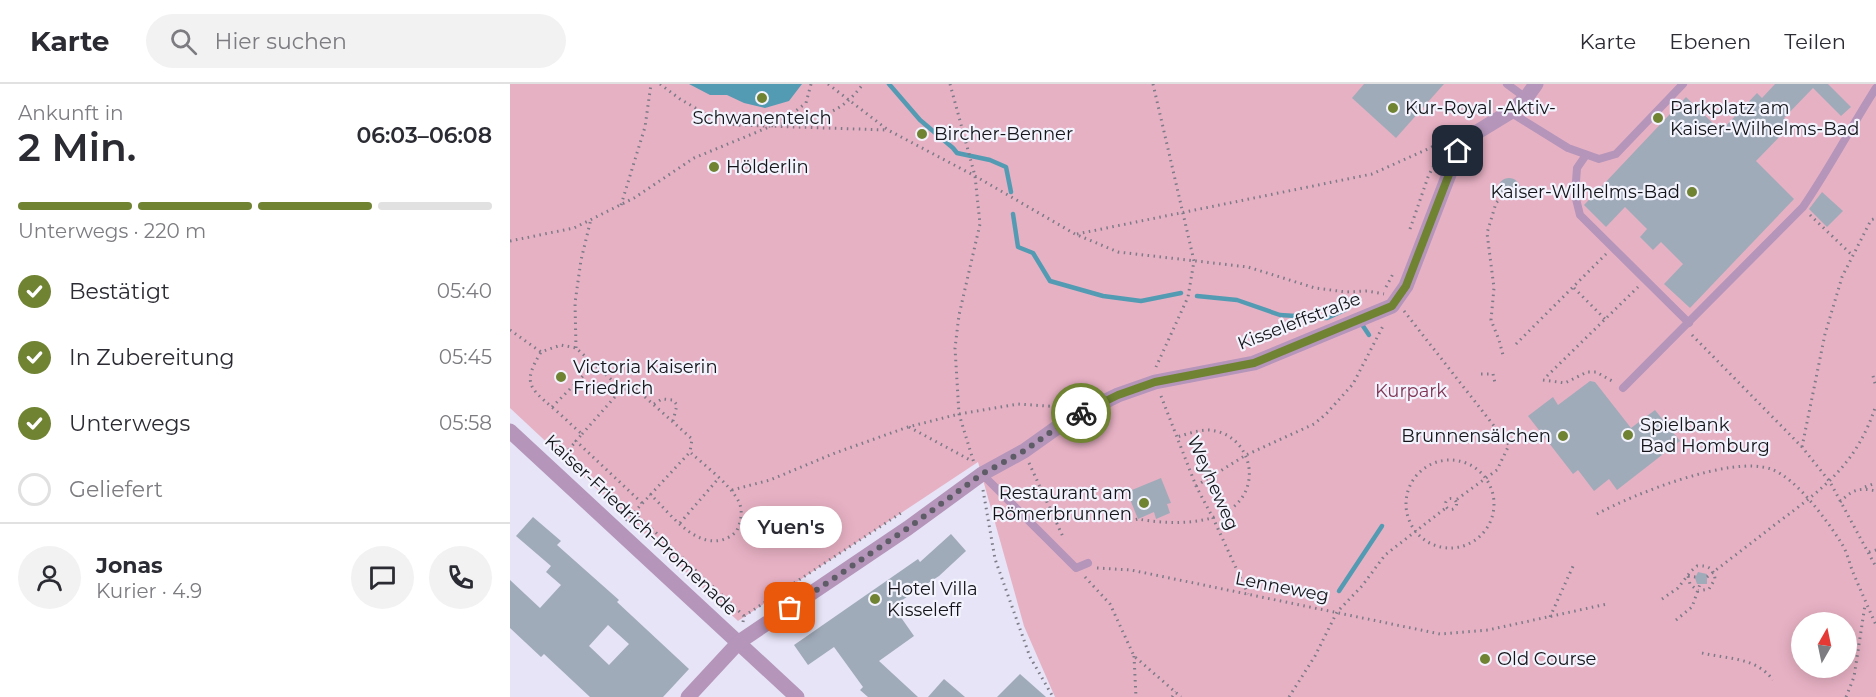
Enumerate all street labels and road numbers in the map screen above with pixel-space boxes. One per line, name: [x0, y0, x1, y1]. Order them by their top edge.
street label: Kisseleffstraße: [1234, 287, 1364, 355]
street label: Kaiser-Friedrich-Promenade: [540, 430, 742, 620]
street label: Weyheweg: [1182, 432, 1244, 534]
street label: Lenneweg: [1233, 567, 1331, 607]

